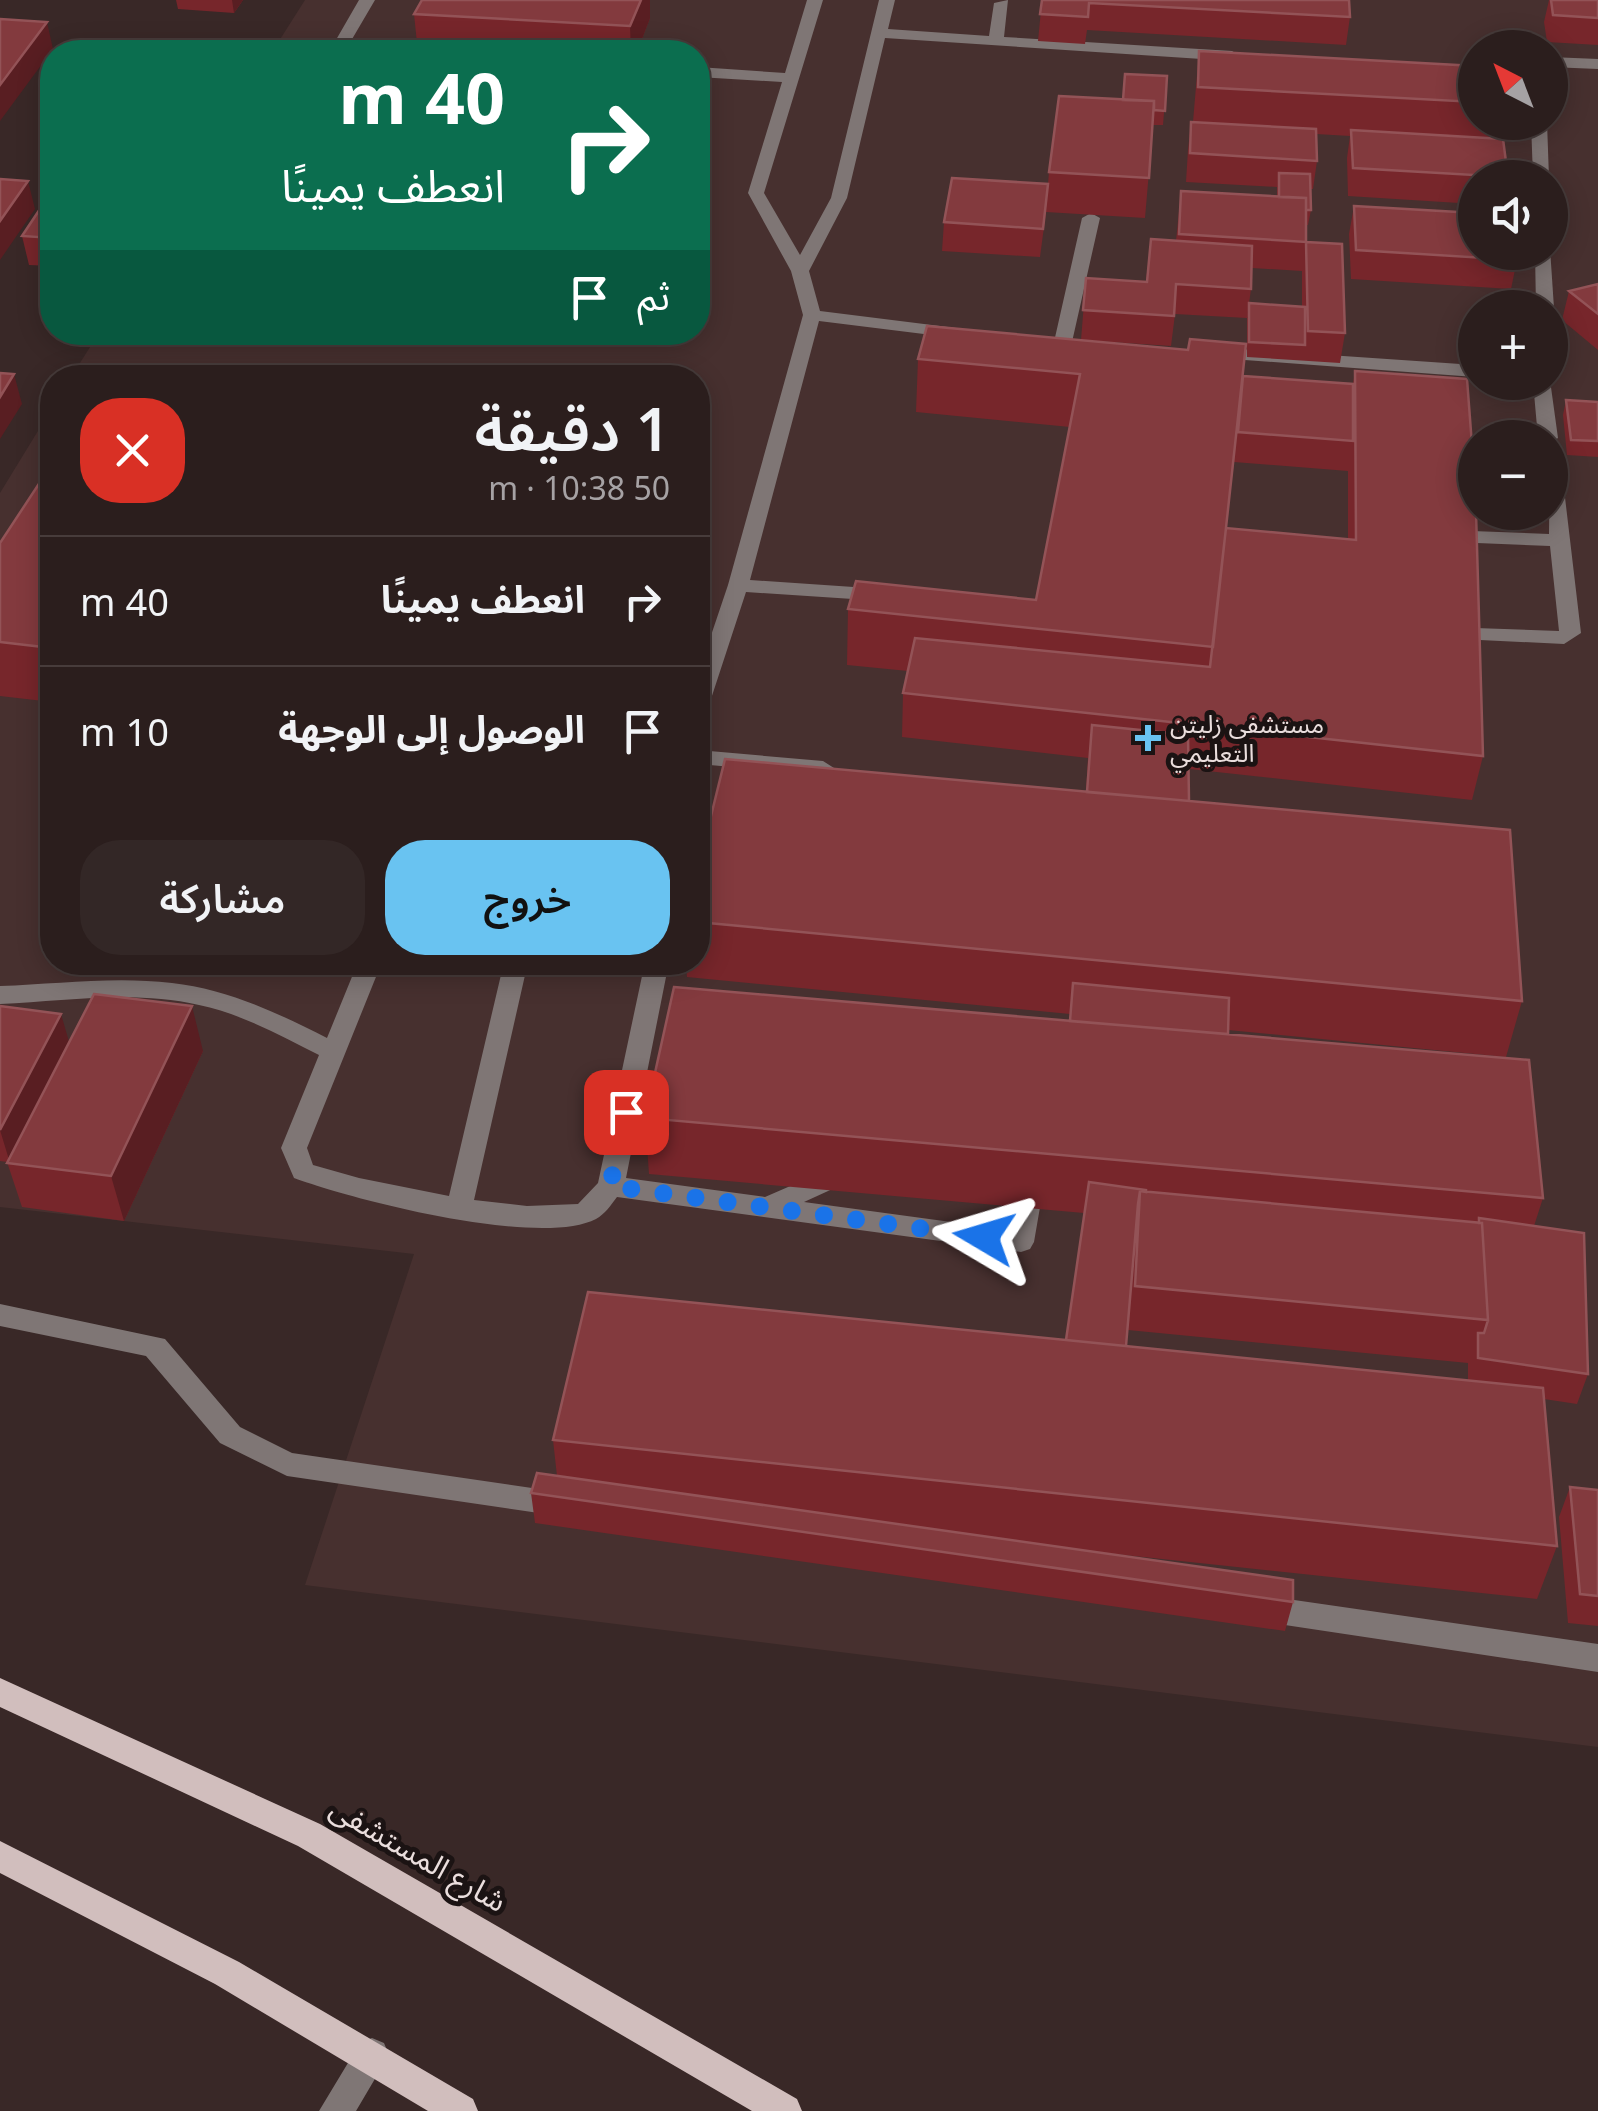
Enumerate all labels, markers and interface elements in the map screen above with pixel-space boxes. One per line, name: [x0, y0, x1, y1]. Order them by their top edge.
north arrow: [1458, 30, 1568, 140]
map controls: [1458, 30, 1568, 530]
text: 40 m: [338, 49, 505, 145]
icon: right: [540, 80, 670, 210]
text: انعطف يمينًا: [281, 154, 505, 215]
button: sound: [1458, 160, 1568, 270]
text: ثم: [637, 269, 670, 321]
icon: arrive: [562, 270, 617, 325]
button: +: [1458, 290, 1568, 400]
text: 1 دقيقة: [475, 387, 670, 469]
button: close: [80, 398, 185, 503]
button: −: [1458, 420, 1568, 530]
text: 50 m · 10:38: [488, 466, 670, 509]
text: انعطف يمينًا: [381, 572, 585, 624]
icon: right: [615, 574, 670, 629]
text: 40 m: [80, 575, 169, 627]
text: الوصول إلى الوجهة: [278, 702, 585, 754]
icon: arrive: [615, 704, 670, 759]
text: 10 m: [80, 705, 169, 757]
place label: مستشفى زليتن التعليمي: [1170, 706, 1324, 773]
marker: مستشفى زليتن التعليمي: [1135, 725, 1161, 751]
button: مشاركة: [80, 840, 365, 955]
button: خروج: [385, 840, 670, 955]
pin: [584, 1070, 669, 1155]
icon: arrive: [599, 1085, 654, 1140]
position arrow: [932, 1185, 1036, 1289]
street label: شارع المستشفى: [321, 1787, 515, 1923]

